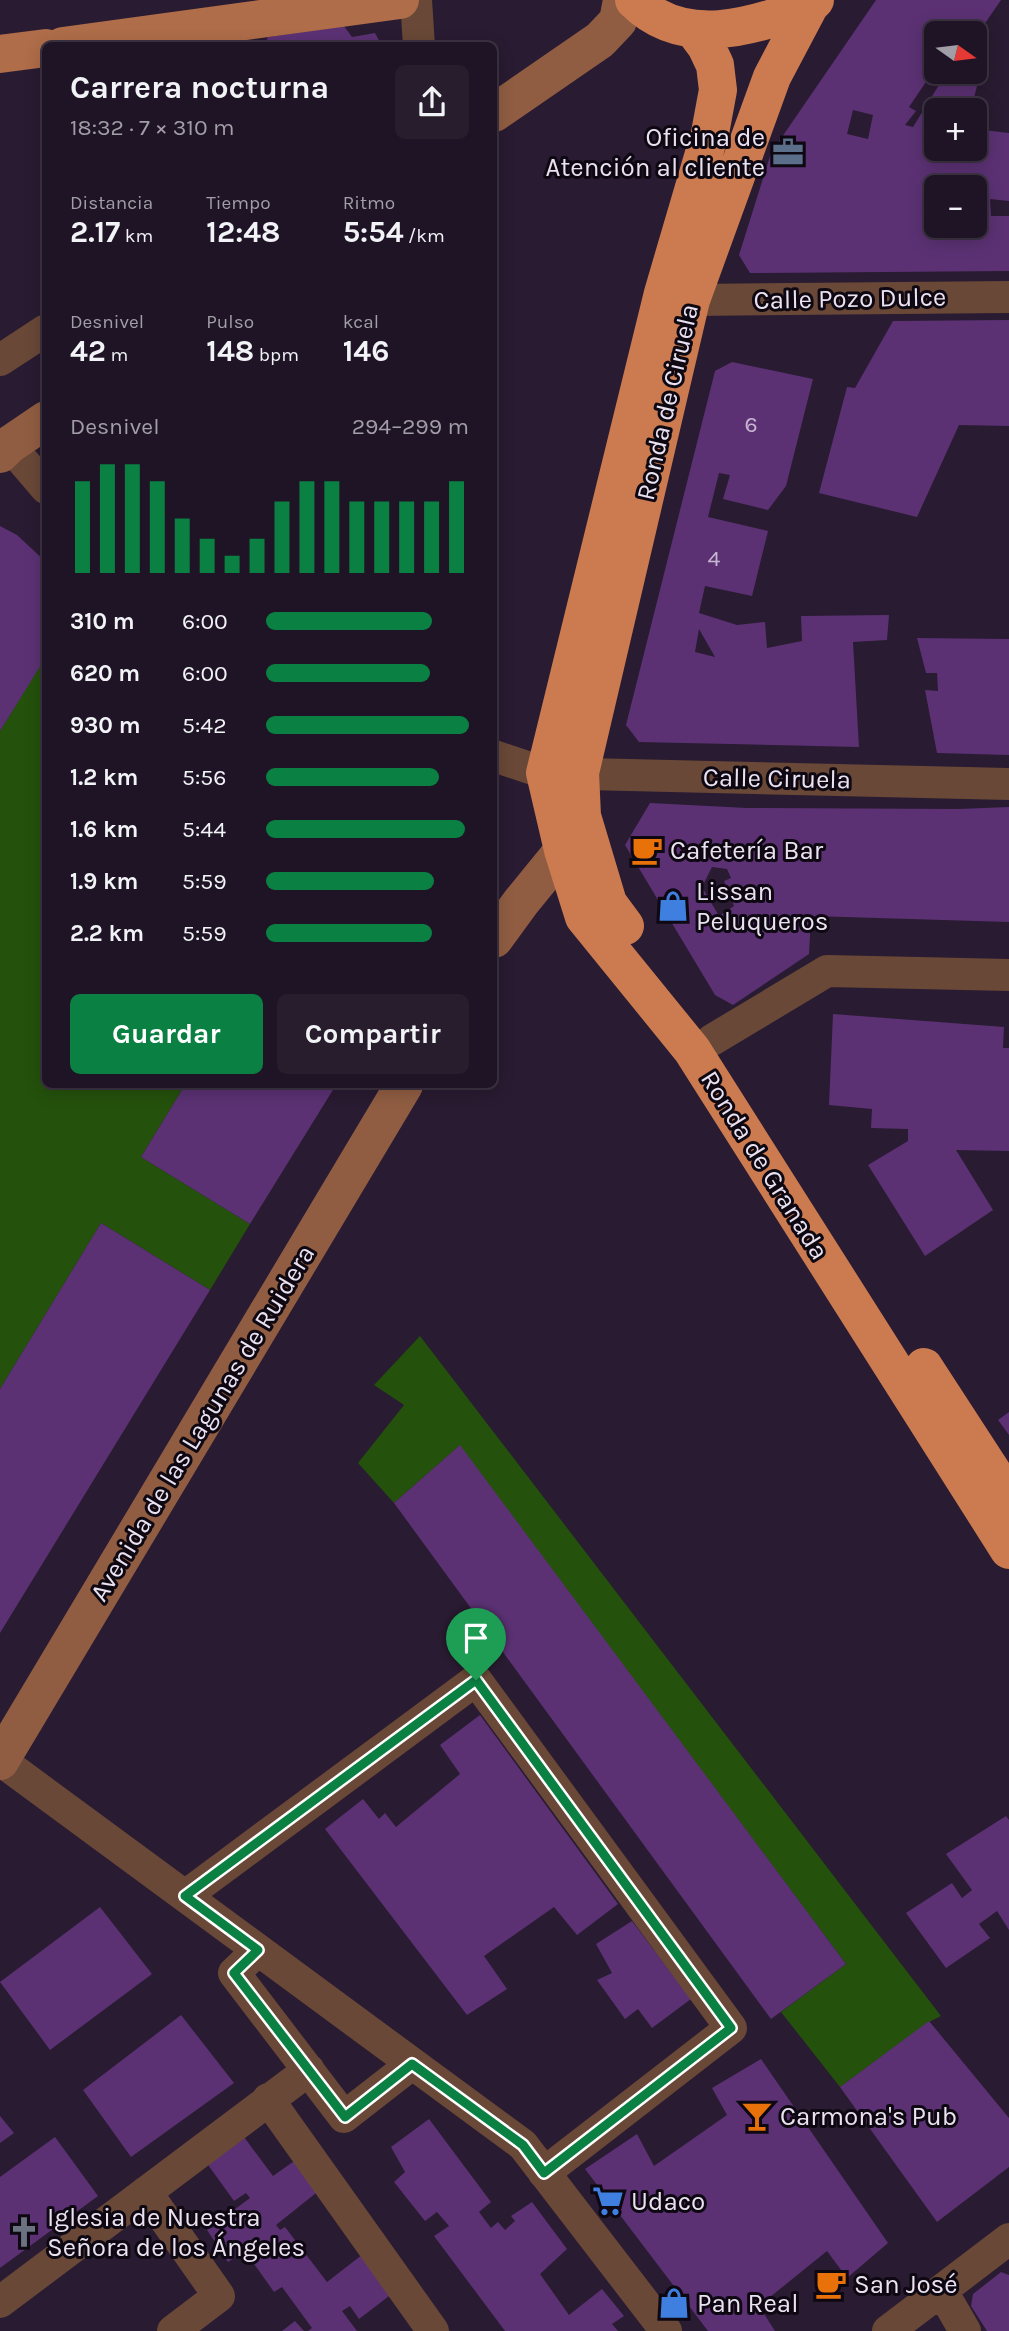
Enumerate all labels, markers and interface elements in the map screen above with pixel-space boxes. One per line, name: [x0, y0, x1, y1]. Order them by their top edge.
north arrow: [924, 21, 987, 84]
map controls: [924, 21, 987, 238]
button: share: [395, 65, 469, 139]
text: Carrera nocturna: [70, 69, 329, 106]
button: +: [924, 98, 987, 161]
text: 18:32 · 7 × 310 m: [70, 114, 235, 141]
place label: Oficina de Atención al cliente: [546, 122, 765, 183]
office icon: Oficina de Atención al cliente: [771, 135, 805, 169]
button: −: [924, 175, 987, 238]
text: Distancia: [70, 192, 153, 214]
text: Tiempo: [206, 192, 271, 214]
text: Ritmo: [343, 192, 395, 214]
text: 2.17: [70, 214, 120, 250]
text: 12:48: [206, 214, 281, 250]
text: 5:54: [343, 214, 404, 250]
text: km: [120, 225, 153, 247]
text: /km: [404, 225, 445, 247]
street label: Calle Pozo Dulce: [753, 281, 947, 316]
street label: Ronda de Ciruela: [630, 301, 705, 503]
text: Desnivel: [70, 311, 144, 333]
text: Pulso: [206, 311, 254, 333]
text: kcal: [343, 311, 379, 333]
text: 42: [70, 333, 106, 369]
text: 148: [206, 333, 254, 369]
text: 146: [343, 333, 389, 369]
text: m: [106, 344, 128, 366]
text: bpm: [254, 344, 299, 366]
house number: 6: [744, 411, 758, 438]
text: Desnivel: [70, 413, 160, 440]
text: 294–299 m: [352, 413, 469, 440]
house number: 4: [708, 545, 721, 572]
text: 310 m: [70, 608, 135, 635]
text: 6:00: [182, 608, 228, 635]
text: 620 m: [70, 660, 140, 687]
text: 6:00: [182, 660, 228, 687]
text: 930 m: [70, 712, 141, 739]
text: 5:42: [182, 712, 226, 739]
street label: Calle Ciruela: [703, 762, 851, 795]
text: 1.2 km: [70, 764, 138, 791]
text: 5:56: [182, 764, 226, 791]
text: 1.6 km: [70, 816, 138, 843]
text: 5:44: [182, 816, 226, 843]
cafe icon: Cafetería Bar: [630, 833, 664, 867]
place label: Cafetería Bar: [670, 835, 824, 866]
text: 1.9 km: [70, 868, 138, 895]
text: 5:59: [182, 868, 227, 895]
place label: Lissan Peluqueros: [696, 876, 828, 937]
shop icon: Lissan Peluqueros: [656, 889, 690, 923]
text: 2.2 km: [70, 920, 144, 947]
text: 5:59: [182, 920, 227, 947]
button: Guardar: [70, 994, 263, 1074]
button: Compartir: [277, 994, 469, 1074]
street label: Ronda de Granada: [694, 1065, 835, 1265]
street label: Avenida de las Lagunas de Ruidera: [84, 1240, 321, 1607]
pin: [446, 1608, 506, 1680]
icon: arrive: [457, 1619, 495, 1657]
bar icon: Carmona's Pub: [740, 2099, 774, 2133]
place label: Carmona's Pub: [780, 2101, 957, 2132]
supermarket icon: Udaco: [591, 2184, 625, 2218]
place label: Udaco: [631, 2186, 705, 2217]
place label: Iglesia de Nuestra Señora de los Ángeles: [47, 2202, 305, 2263]
church icon: Iglesia de Nuestra Señora de los Ángeles: [7, 2215, 41, 2249]
cafe icon: San José: [814, 2267, 848, 2301]
place label: San José: [854, 2269, 958, 2300]
shop icon: Pan Real: [657, 2286, 691, 2320]
place label: Pan Real: [697, 2288, 798, 2319]

